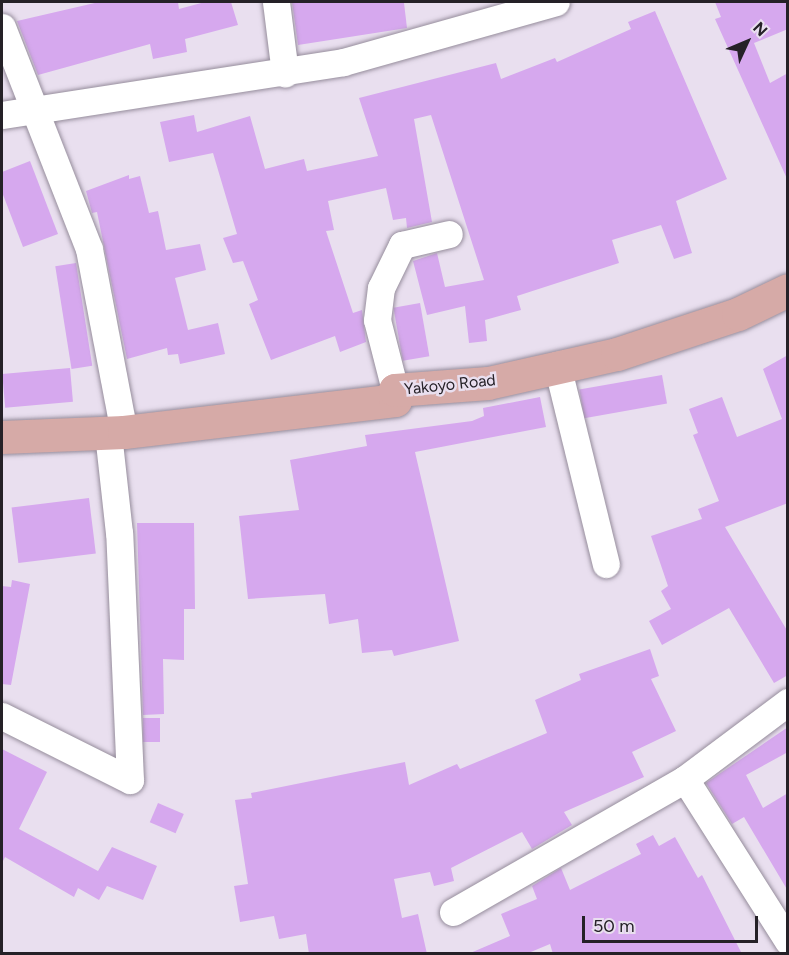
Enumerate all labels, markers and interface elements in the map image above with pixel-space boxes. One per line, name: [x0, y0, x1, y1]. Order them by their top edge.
north arrow: [717, 12, 777, 72]
text: N: [749, 18, 771, 40]
street label: Yakoyo Road: [403, 371, 497, 399]
scale bar: [585, 904, 760, 942]
text: 50 m: [593, 915, 635, 937]

